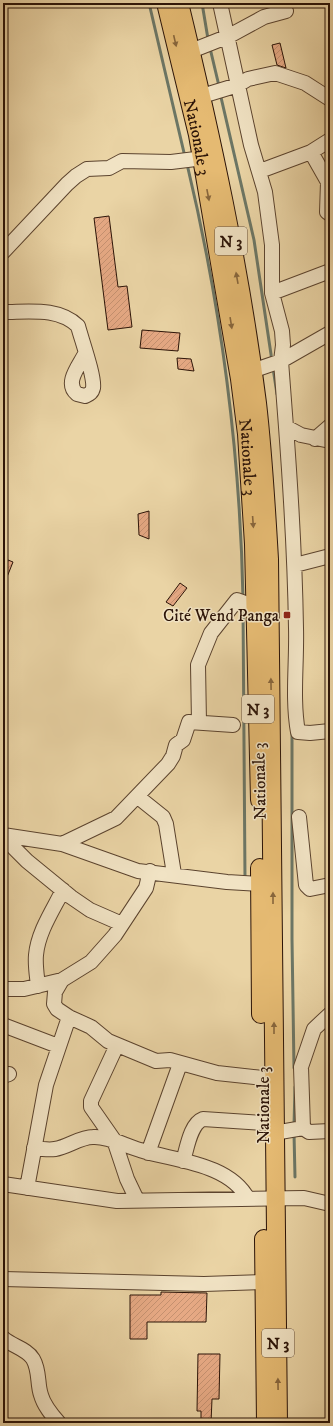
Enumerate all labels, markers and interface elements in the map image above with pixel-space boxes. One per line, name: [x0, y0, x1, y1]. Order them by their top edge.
one-way arrow: [172, 35, 178, 47]
street label: Nationale 3: [178, 97, 215, 177]
one-way arrow: [206, 189, 212, 201]
road number: N 3: [215, 227, 247, 255]
one-way arrow: [234, 272, 240, 284]
one-way arrow: [228, 317, 234, 329]
street label: Nationale 3: [233, 417, 261, 496]
one-way arrow: [249, 516, 256, 528]
place label: Cité Wend Panga: [163, 605, 280, 627]
marker: Cité Wend Panga: [282, 610, 292, 620]
one-way arrow: [267, 678, 274, 690]
road number: N 3: [242, 695, 274, 723]
street label: Nationale 3: [248, 742, 272, 820]
one-way arrow: [270, 891, 276, 904]
one-way arrow: [271, 1021, 277, 1034]
street label: Nationale 3: [253, 1066, 275, 1144]
road number: N 3: [262, 1329, 294, 1357]
one-way arrow: [275, 1377, 281, 1390]

